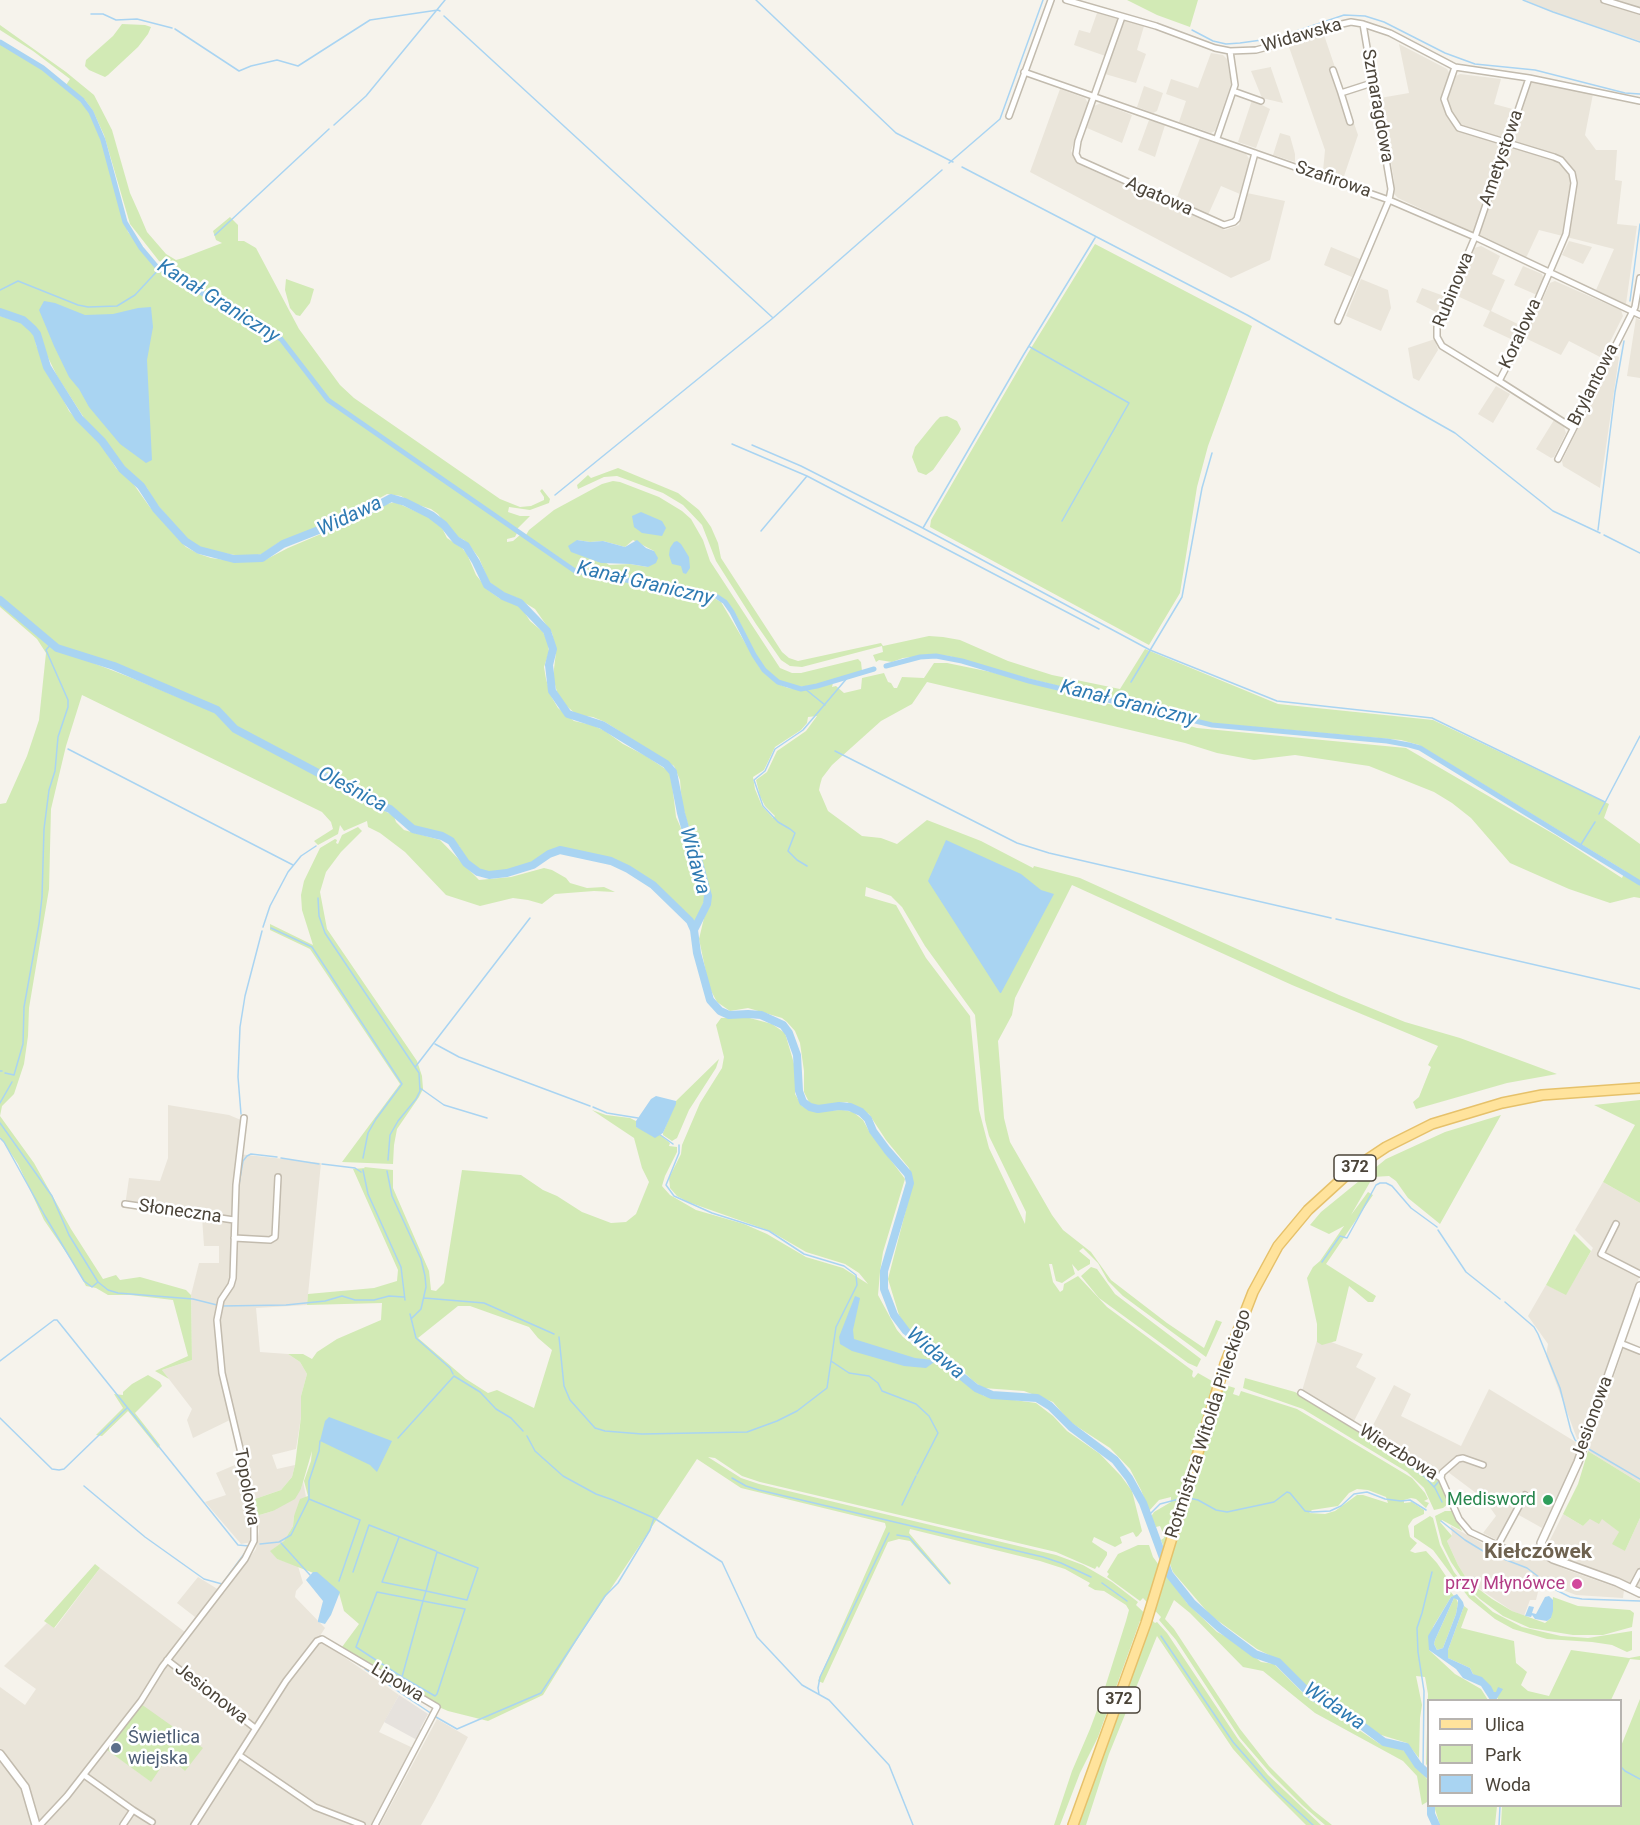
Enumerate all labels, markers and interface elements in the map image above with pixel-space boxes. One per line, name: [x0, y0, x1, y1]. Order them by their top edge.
street label: Widawska: [1260, 14, 1344, 58]
street label: Szmaragdowa: [1356, 48, 1398, 164]
street label: Ametystowa: [1475, 107, 1529, 209]
street label: Szafirowa: [1292, 157, 1374, 203]
street label: Agatowa: [1122, 173, 1196, 221]
street label: Rubinowa: [1429, 249, 1479, 331]
water label: Kanał Graniczny: [153, 255, 283, 349]
street label: Koralowa: [1495, 296, 1547, 372]
street label: Brylantowa: [1564, 340, 1624, 430]
water label: Widawa: [314, 492, 386, 542]
water label: Kanał Graniczny: [574, 557, 716, 611]
water label: Kanał Graniczny: [1058, 676, 1198, 732]
water label: Oleśnica: [313, 762, 391, 818]
water label: Widawa: [674, 825, 714, 897]
road number: 372: [1334, 1155, 1376, 1181]
street label: Słoneczna: [137, 1196, 223, 1228]
street label: Rotmistrza Witolda Pileckiego: [1162, 1307, 1256, 1541]
water label: Widawa: [901, 1323, 969, 1385]
street label: Jesionowa: [1568, 1373, 1618, 1463]
street label: Wierzbowa: [1355, 1420, 1441, 1486]
street label: Topolowa: [229, 1446, 263, 1528]
place label: Medisword: [1447, 1489, 1536, 1511]
marker: Medisword: [1541, 1493, 1555, 1507]
district label: Kiełczówek: [1484, 1540, 1592, 1566]
place label: przy Młynówce: [1445, 1573, 1565, 1595]
marker: przy Młynówce: [1570, 1577, 1584, 1591]
street label: Jesionowa: [170, 1659, 252, 1729]
street label: Lipowa: [367, 1659, 427, 1707]
water label: Widawa: [1299, 1678, 1369, 1736]
road number: 372: [1098, 1687, 1140, 1713]
legend: [1427, 1699, 1622, 1807]
text: Ulica: [1485, 1714, 1525, 1735]
place label: Świetlica wiejska: [128, 1727, 200, 1770]
marker: Świetlica wiejska: [109, 1741, 123, 1755]
text: Park: [1485, 1744, 1521, 1765]
text: Woda: [1485, 1774, 1531, 1795]

